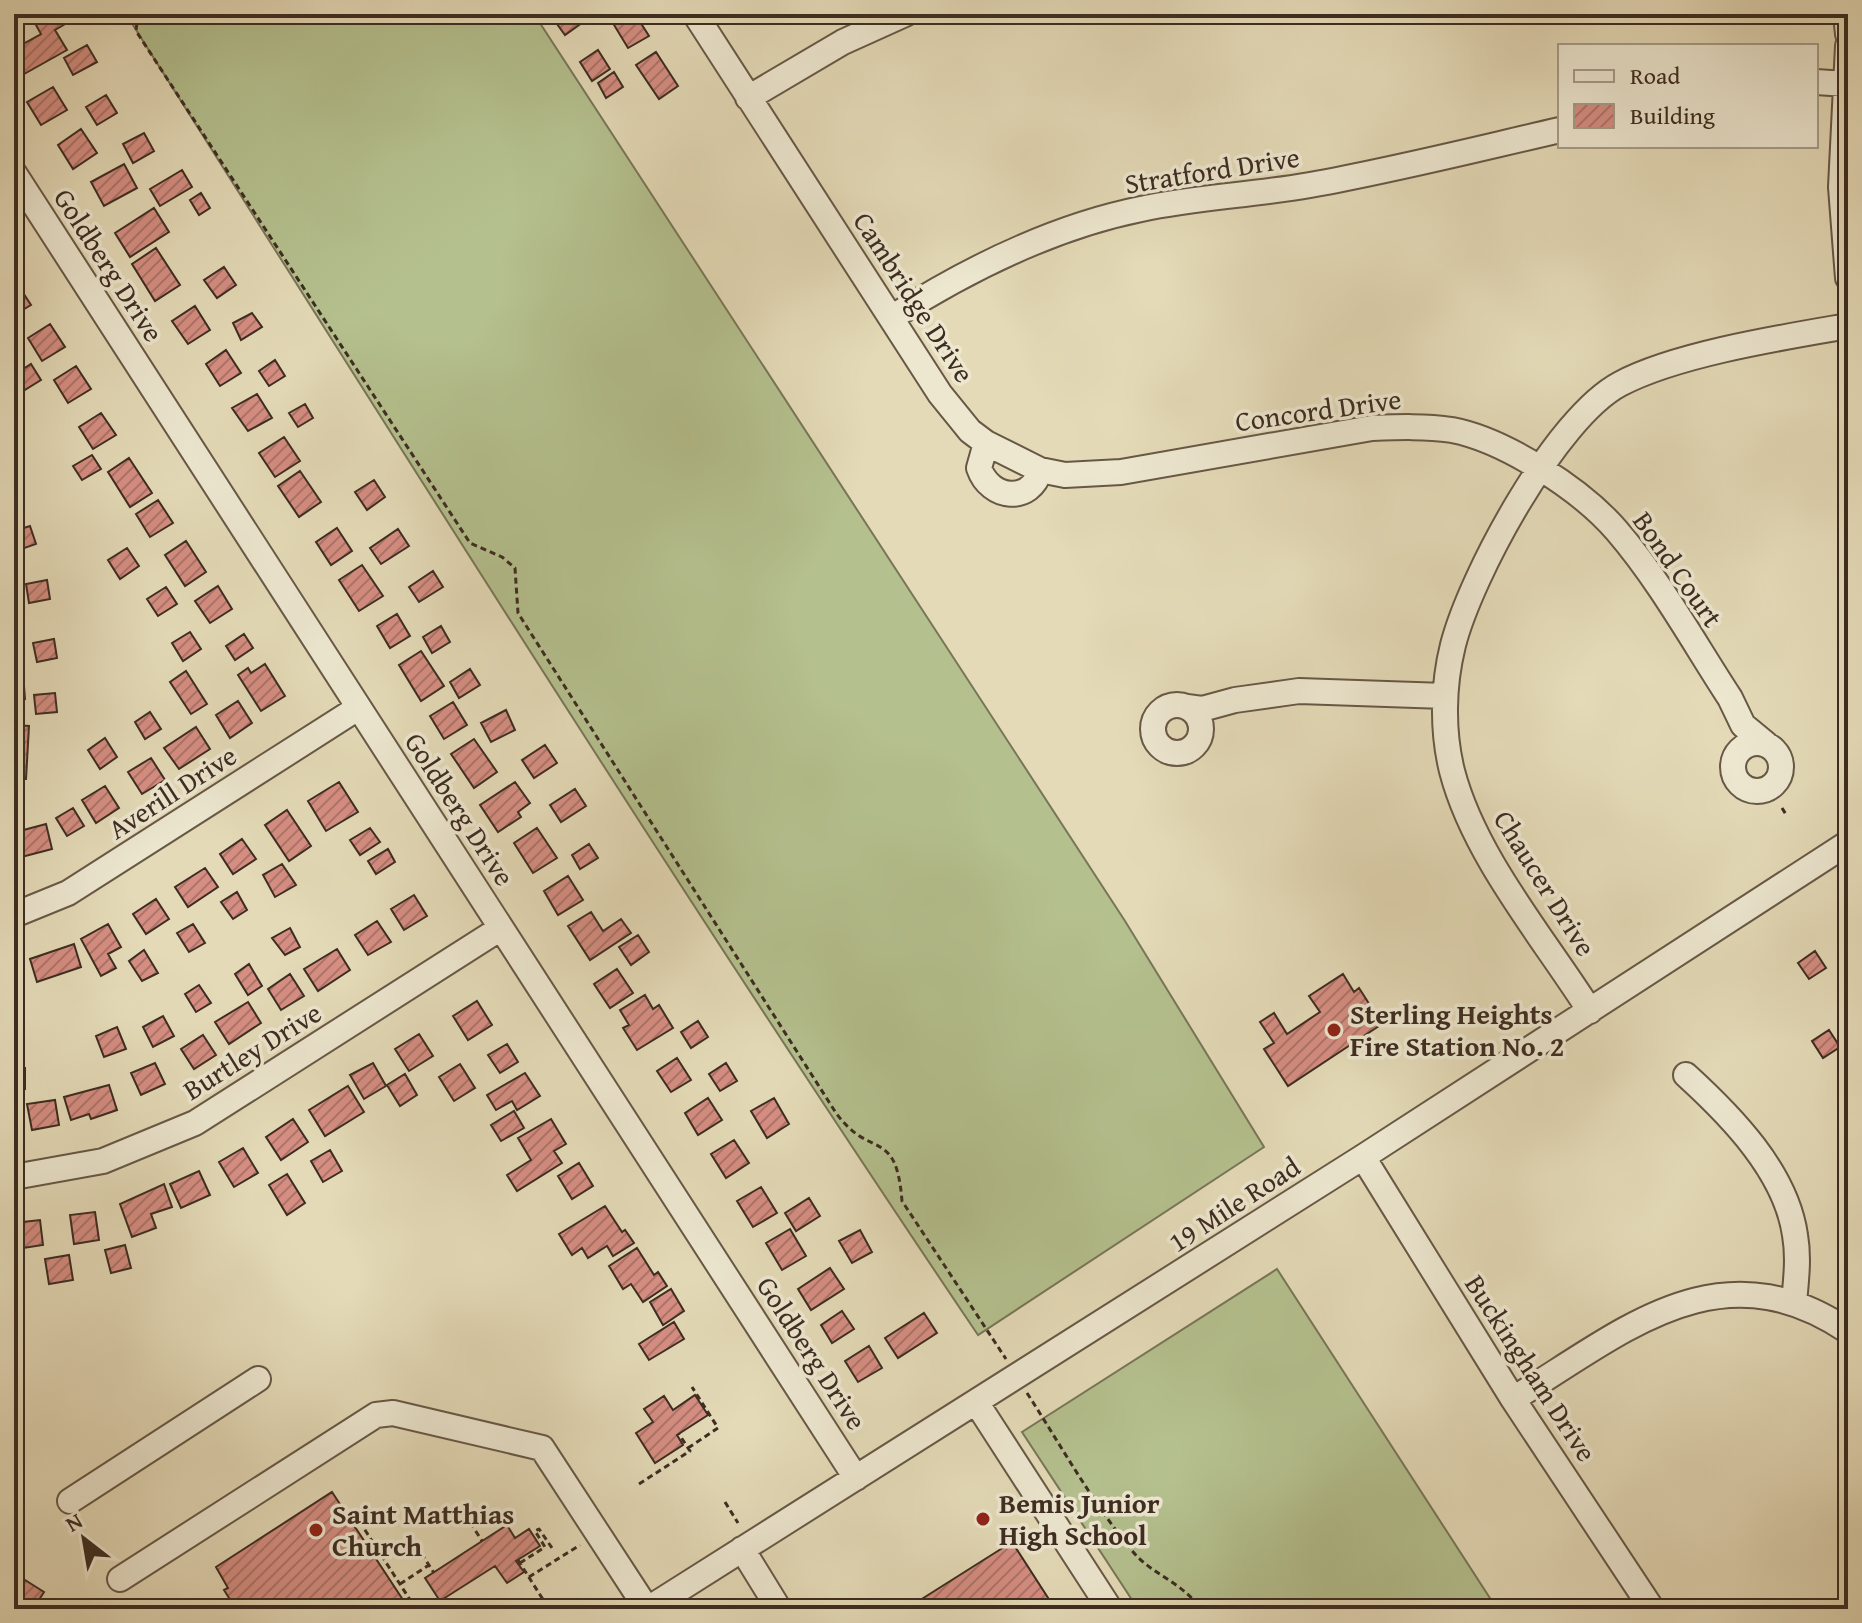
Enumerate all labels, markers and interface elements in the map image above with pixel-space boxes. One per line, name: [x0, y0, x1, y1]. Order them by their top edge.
legend: [1558, 44, 1818, 148]
text: Road: [1630, 58, 1680, 93]
text: Building: [1630, 98, 1715, 133]
street label: Stratford Drive: [1122, 135, 1302, 204]
street label: Goldberg Drive: [44, 180, 174, 350]
street label: Cambridge Drive: [844, 203, 985, 390]
street label: Concord Drive: [1232, 378, 1404, 441]
street label: Bond Court: [1623, 502, 1733, 635]
street label: Goldberg Drive: [395, 724, 525, 894]
street label: Averill Drive: [99, 735, 244, 849]
street label: Chaucer Drive: [1484, 802, 1607, 964]
street label: Burtley Drive: [175, 992, 329, 1109]
place label: Sterling Heights Fire Station No. 2: [1350, 993, 1564, 1066]
marker: Sterling Heights Fire Station No. 2: [1325, 1021, 1343, 1039]
street label: 19 Mile Road: [1160, 1146, 1308, 1262]
street label: Buckingham Drive: [1456, 1266, 1607, 1469]
street label: Goldberg Drive: [747, 1268, 877, 1438]
place label: Bemis Junior High School: [999, 1482, 1160, 1555]
place label: Saint Matthias Church: [332, 1493, 514, 1566]
north arrow: [44, 1499, 124, 1579]
text: N: [59, 1504, 88, 1539]
marker: Bemis Junior High School: [974, 1510, 992, 1528]
marker: Saint Matthias Church: [307, 1521, 325, 1539]

